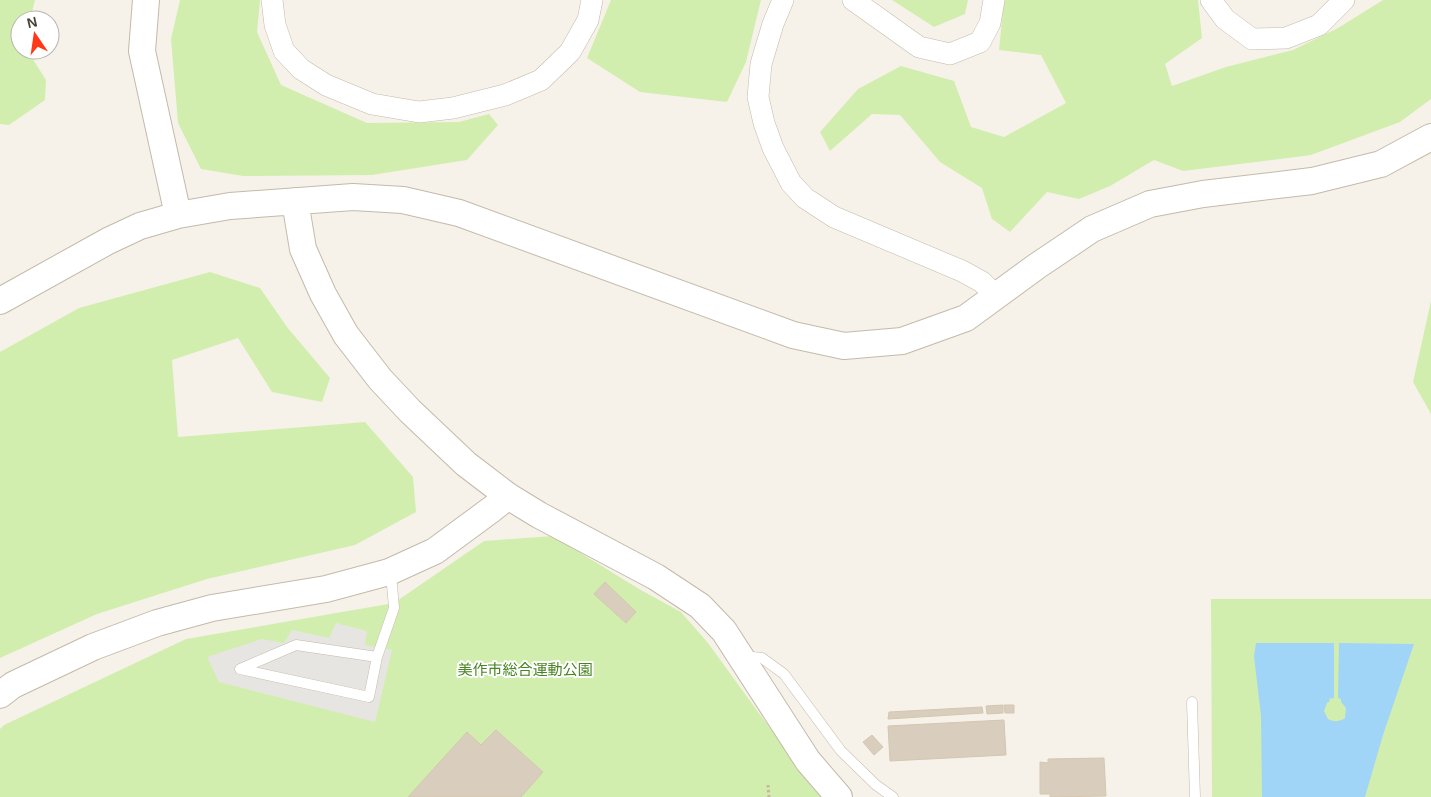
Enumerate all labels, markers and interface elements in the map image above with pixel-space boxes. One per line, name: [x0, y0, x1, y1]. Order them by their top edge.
north arrow: [10, 10, 60, 60]
text: N: [25, 13, 39, 31]
park label: 美作市総合運動公園: [457, 661, 593, 678]

